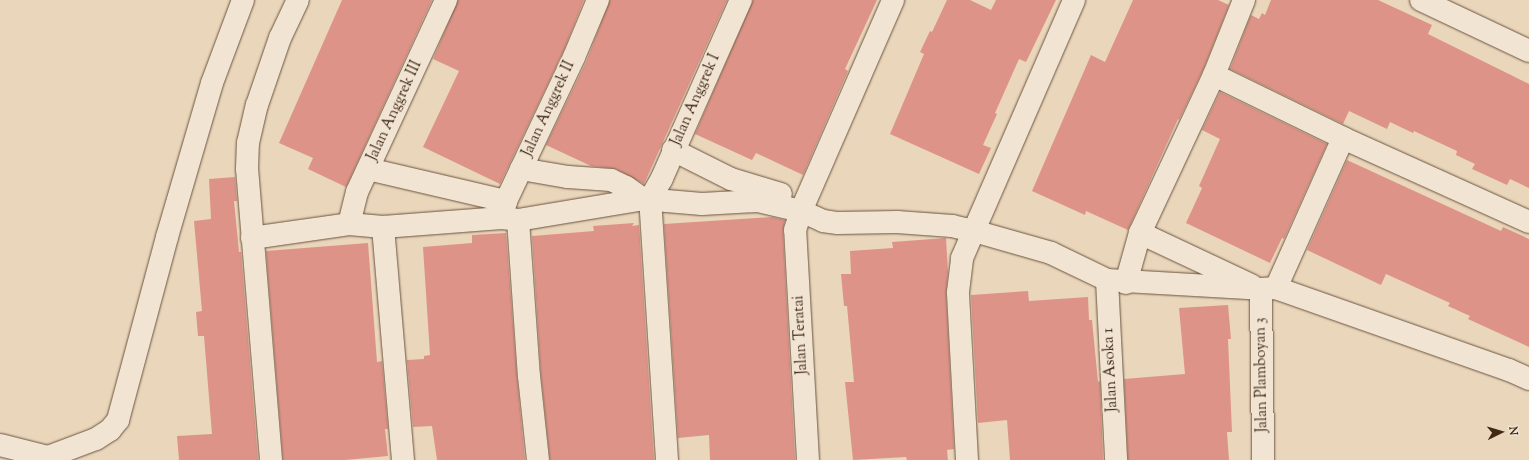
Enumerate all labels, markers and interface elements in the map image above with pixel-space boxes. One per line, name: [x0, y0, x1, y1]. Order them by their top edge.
street label: Jalan Anggrek I: [668, 51, 724, 149]
street label: Jalan Anggrek III: [364, 58, 426, 164]
street label: Jalan Anggrek II: [519, 58, 579, 160]
street label: Jalan Teratai: [790, 295, 812, 375]
street label: Jalan Plamboyan 3: [1252, 317, 1272, 433]
street label: Jalan Asoka 1: [1100, 328, 1122, 412]
north arrow: [1481, 412, 1521, 452]
text: N: [1505, 426, 1521, 436]

